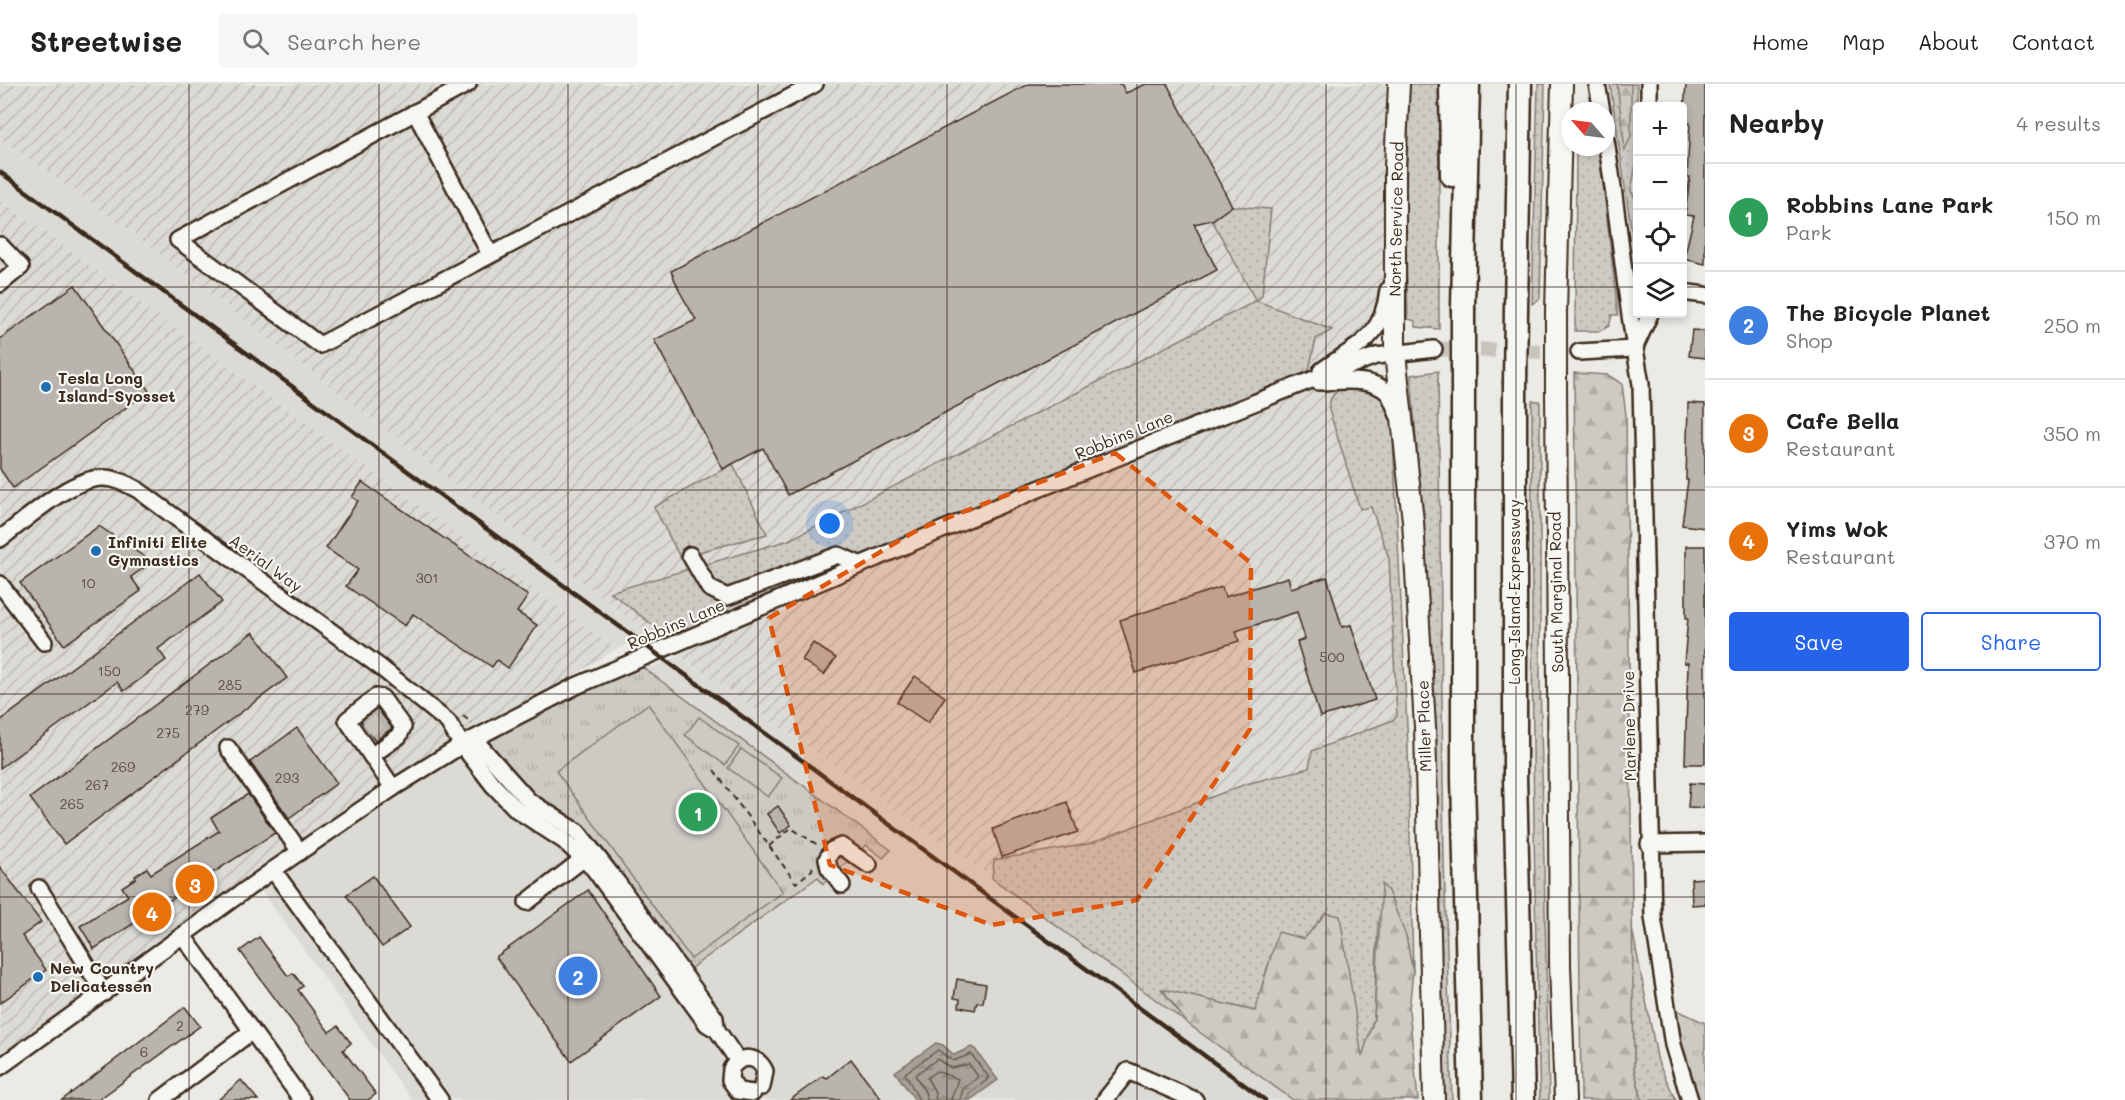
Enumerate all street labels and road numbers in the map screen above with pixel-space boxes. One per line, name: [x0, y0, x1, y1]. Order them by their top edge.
street label: North Service Road: [1384, 141, 1407, 297]
street label: Robbins Lane: [1072, 405, 1176, 464]
street label: Long Island Expressway: [1503, 499, 1524, 685]
street label: South Marginal Road: [1544, 511, 1567, 673]
street label: Aerial Way: [226, 529, 307, 596]
street label: Robbins Lane: [624, 594, 728, 654]
street label: Marlene Drive: [1617, 670, 1640, 782]
street label: Miller Place: [1411, 680, 1436, 772]

